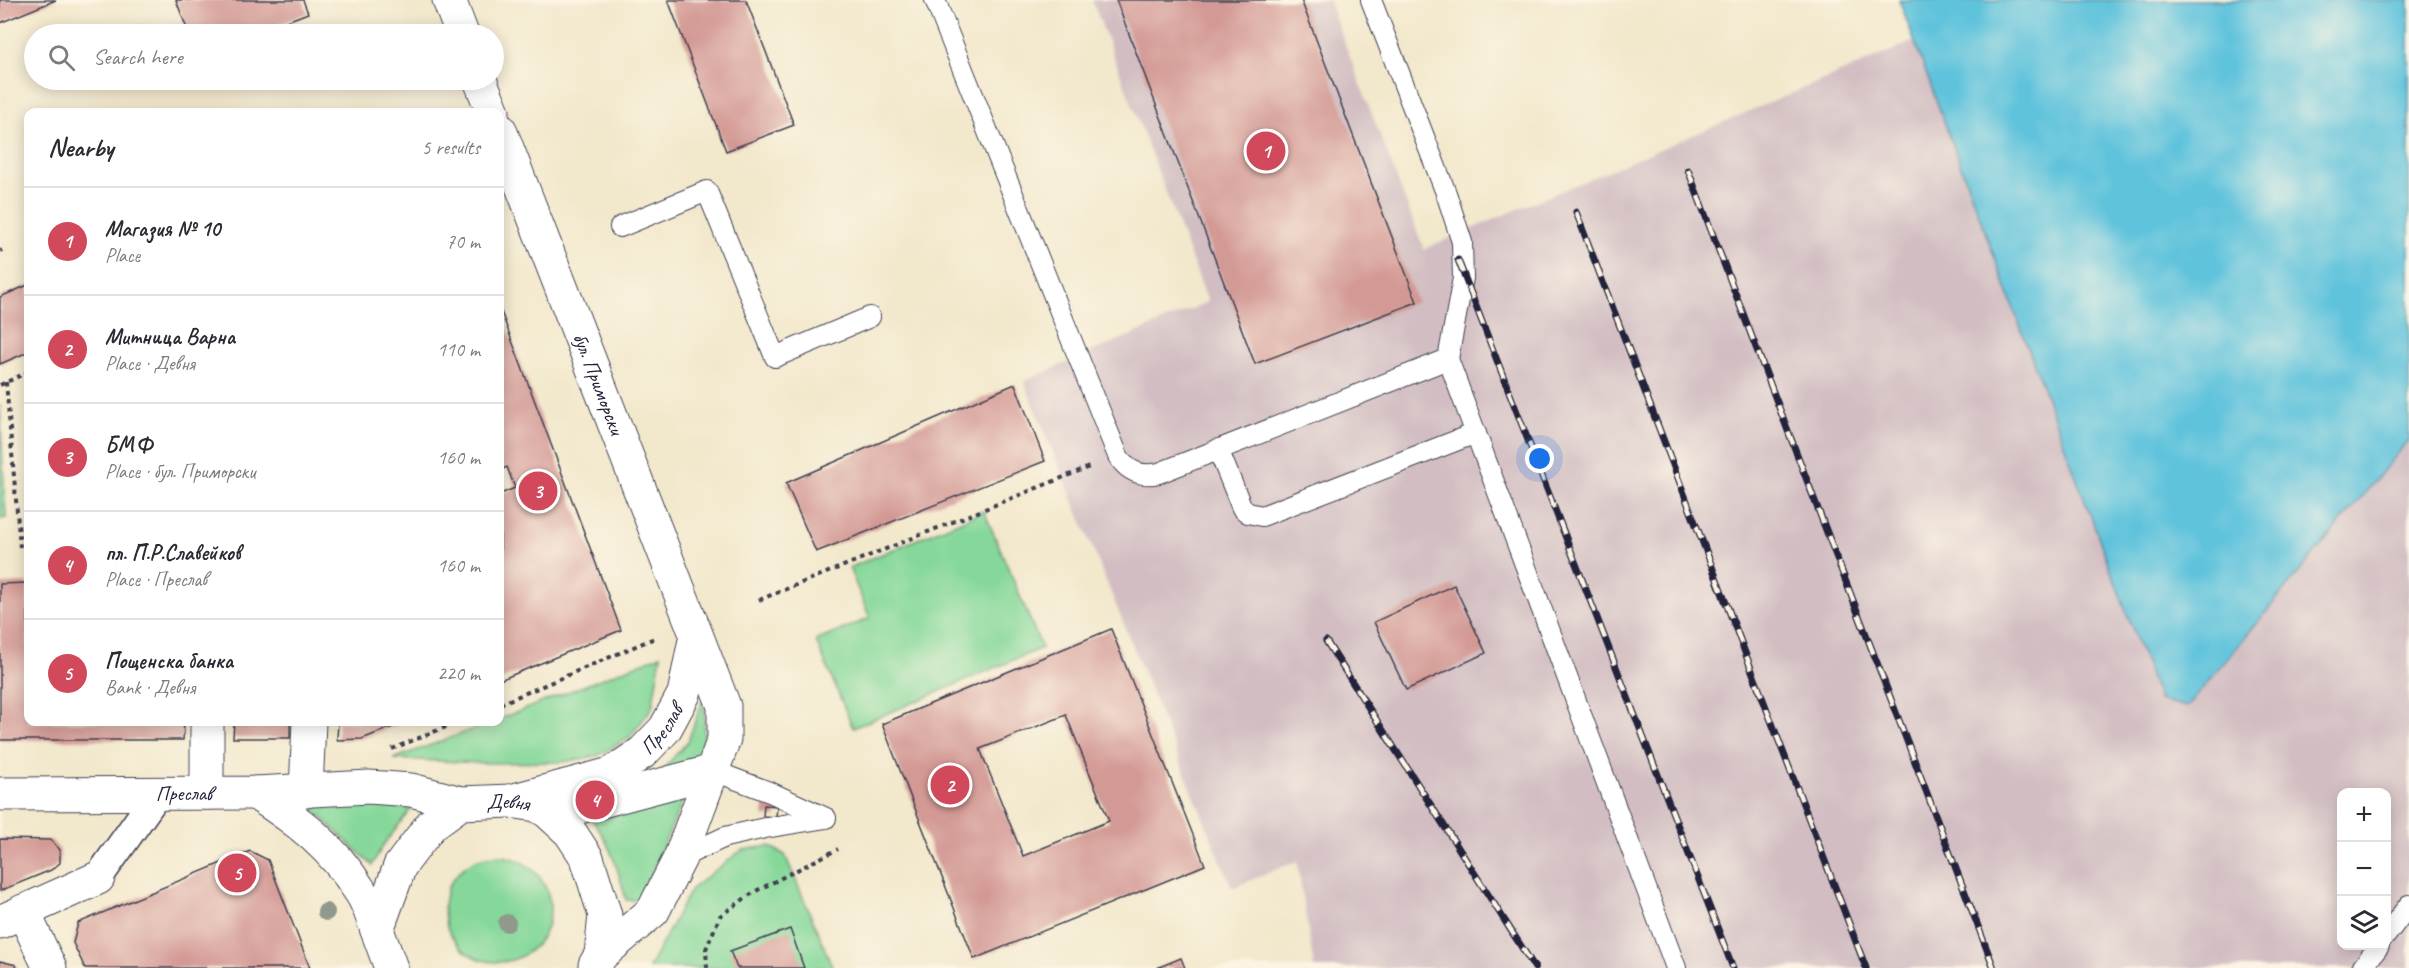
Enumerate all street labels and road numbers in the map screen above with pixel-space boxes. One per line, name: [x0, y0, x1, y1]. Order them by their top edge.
street label: бул. Приморски: [567, 329, 631, 440]
street label: Преслав: [635, 696, 691, 760]
street label: Преслав: [156, 780, 217, 806]
street label: Девня: [486, 788, 533, 817]

